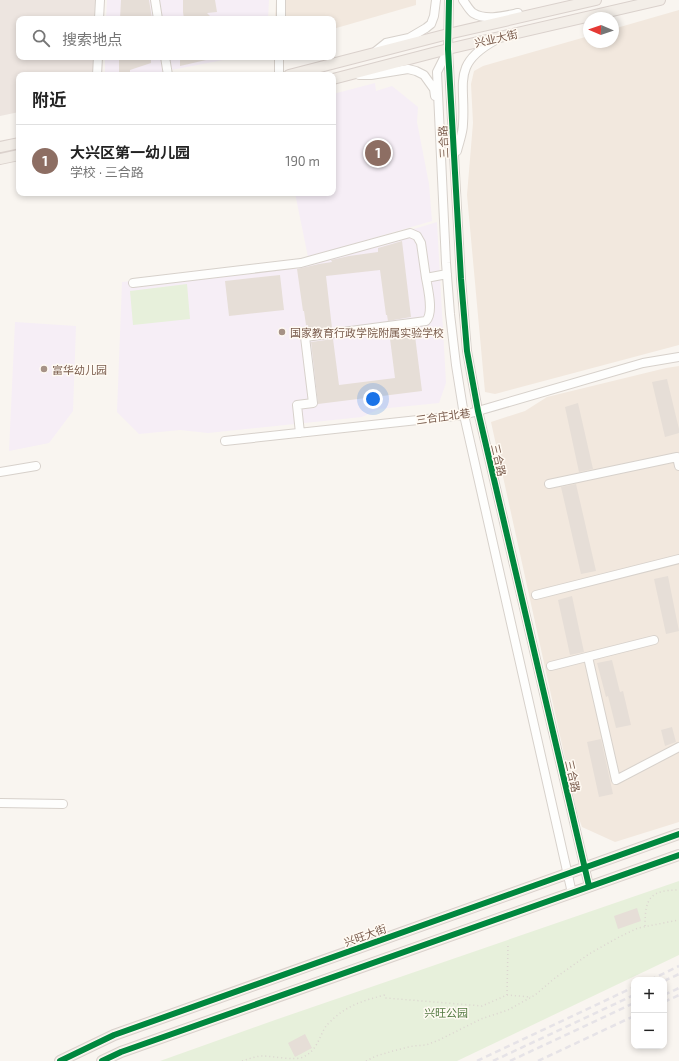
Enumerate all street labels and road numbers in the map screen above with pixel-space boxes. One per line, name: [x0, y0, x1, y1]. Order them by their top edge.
street label: 兴业大街: [473, 27, 519, 49]
street label: 三合路: [436, 125, 450, 159]
street label: 三合庄北巷: [415, 406, 471, 426]
street label: 三合路: [489, 442, 509, 478]
street label: 三合路: [563, 758, 583, 794]
street label: 兴旺大街: [342, 921, 388, 949]

